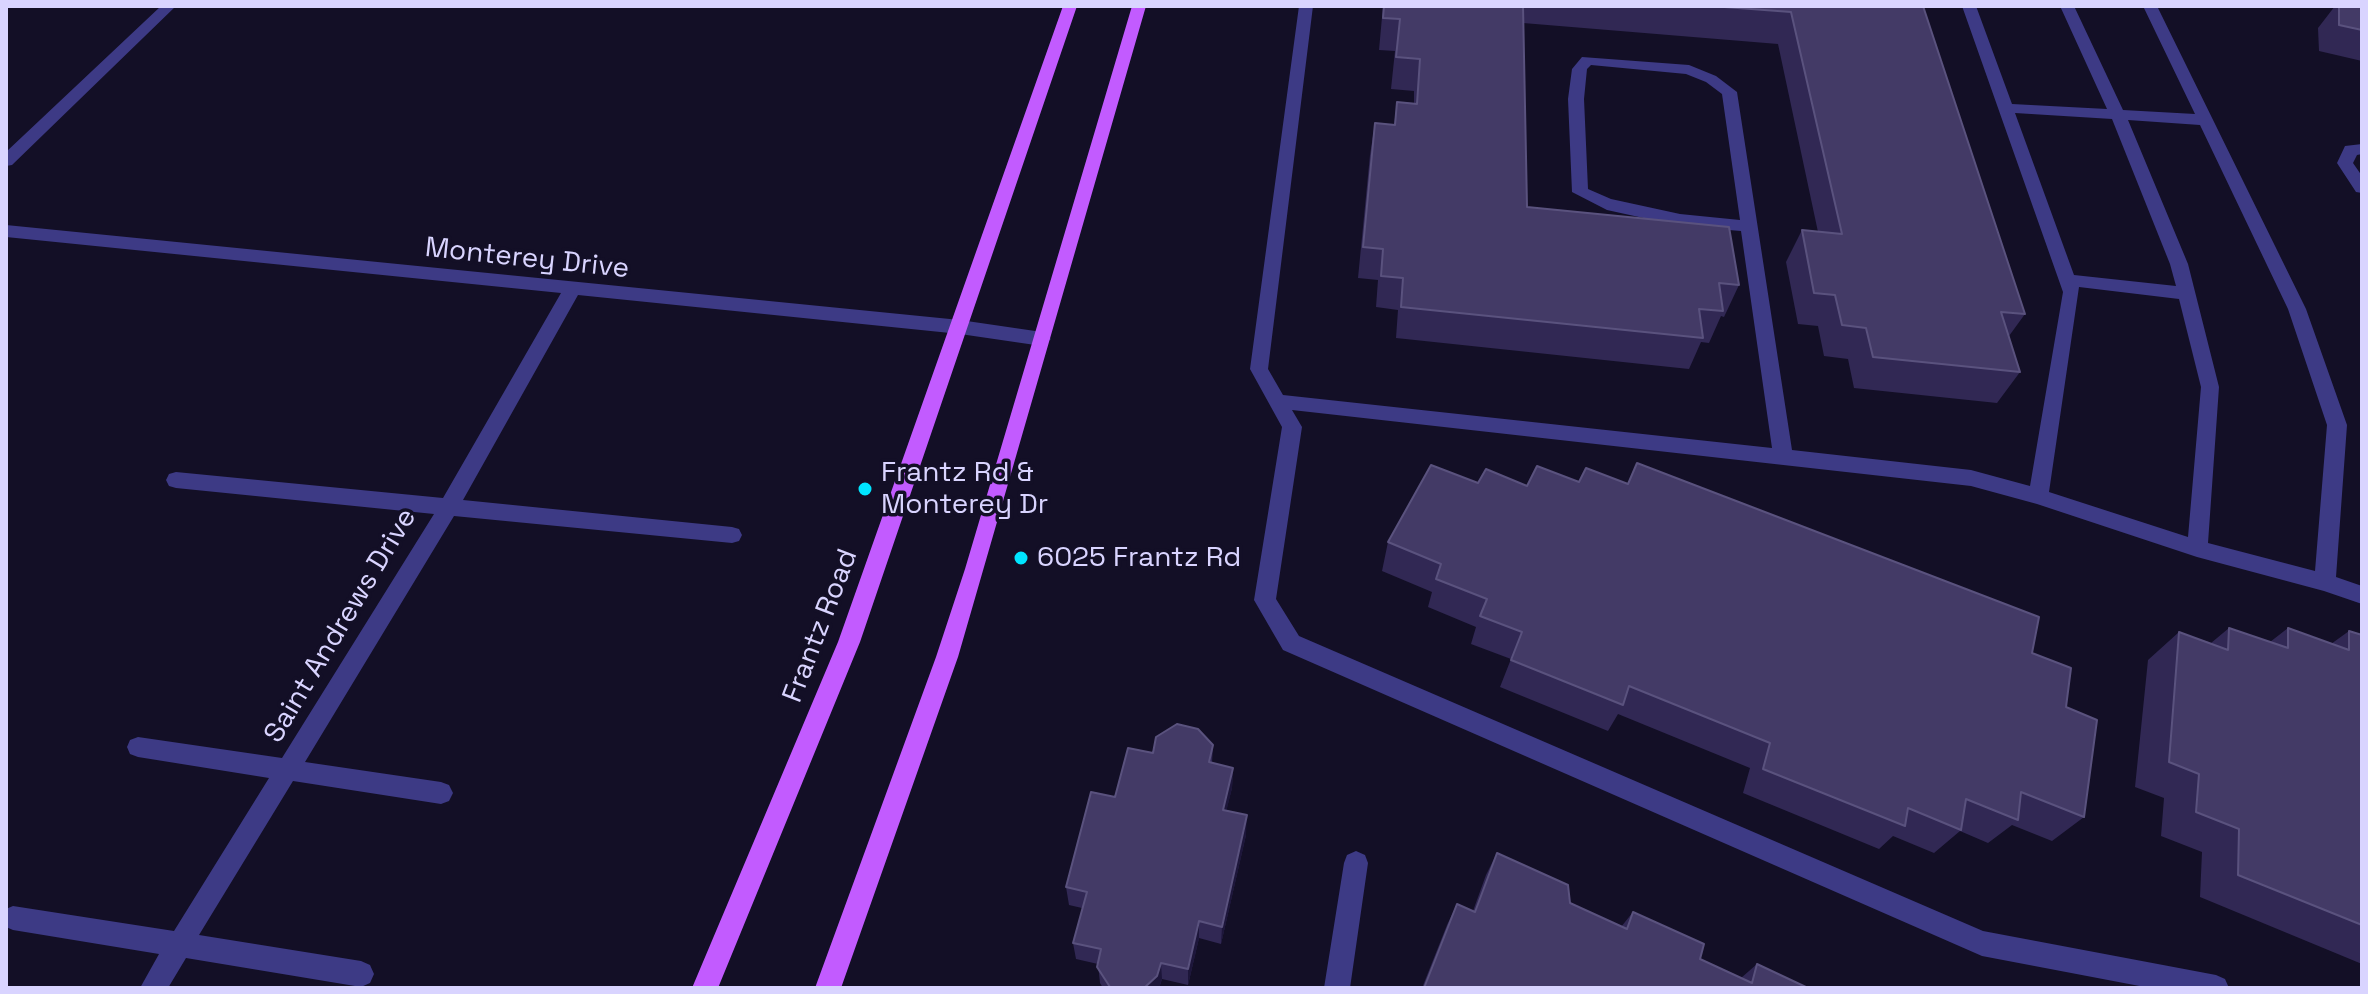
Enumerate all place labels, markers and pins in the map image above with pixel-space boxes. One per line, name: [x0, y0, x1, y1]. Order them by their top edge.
place label: Frantz Rd & Monterey Dr: [881, 456, 1048, 522]
marker: Frantz Rd & Monterey Dr: [856, 480, 874, 498]
place label: 6025 Frantz Rd: [1037, 541, 1241, 575]
marker: 6025 Frantz Rd: [1012, 549, 1030, 567]

